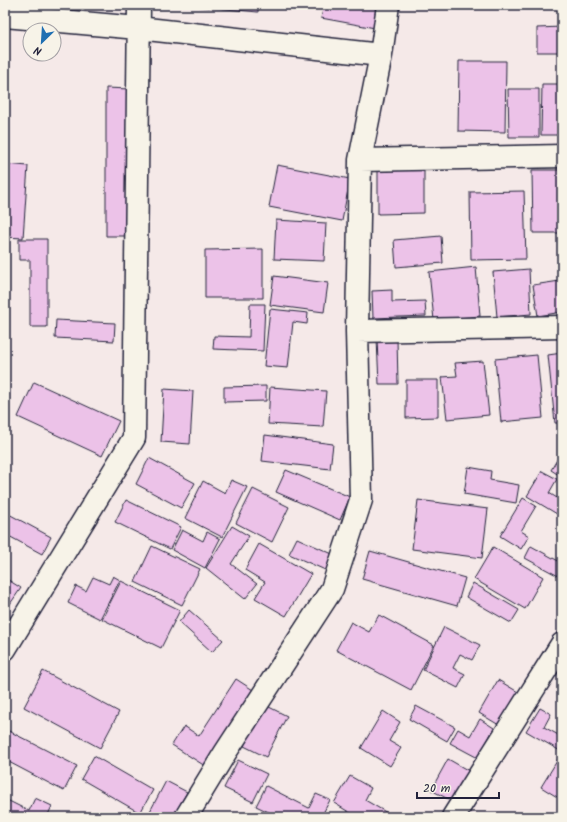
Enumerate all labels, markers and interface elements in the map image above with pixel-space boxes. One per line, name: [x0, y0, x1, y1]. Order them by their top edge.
north arrow: [22, 22, 62, 62]
text: N: [31, 41, 45, 60]
scale bar: [417, 774, 499, 800]
text: 20 m: [423, 779, 451, 798]

